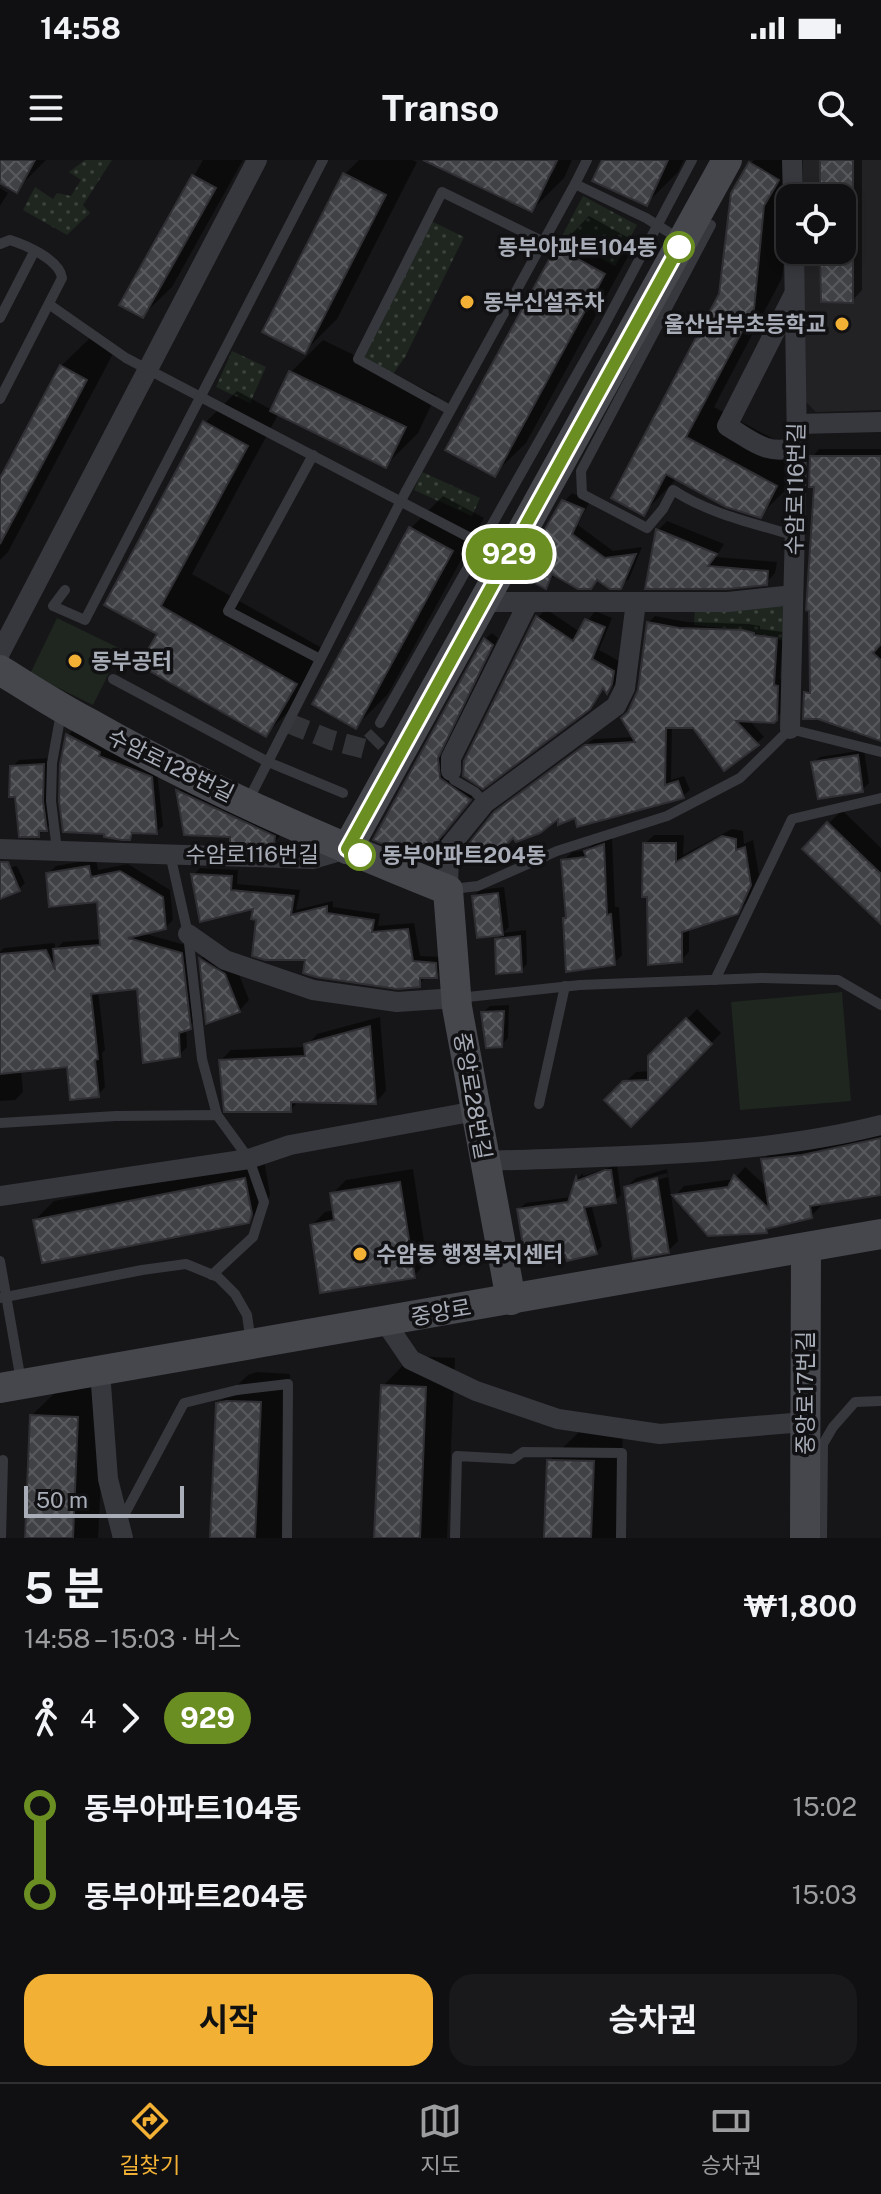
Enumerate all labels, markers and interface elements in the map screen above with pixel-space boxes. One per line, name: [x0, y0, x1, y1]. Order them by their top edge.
text: 14:58: [40, 10, 121, 46]
icon: menu: [24, 86, 68, 130]
icon: search: [813, 86, 857, 130]
text: Transo: [382, 87, 499, 129]
map controls: [776, 184, 856, 264]
button: locate: [776, 184, 856, 264]
marker: 동부아파트104동: [664, 232, 694, 262]
place label: 동부아파트104동: [498, 234, 657, 260]
place label: 동부신설주차: [483, 289, 604, 315]
marker: 동부신설주차: [458, 293, 476, 311]
place label: 울산남부초등학교: [664, 311, 826, 337]
marker: 울산남부초등학교: [833, 315, 851, 333]
street label: 수암로116번길: [781, 422, 809, 556]
line badge: 929: [463, 528, 555, 580]
text: 929: [482, 537, 536, 570]
place label: 동부공터: [91, 648, 172, 674]
marker: 동부공터: [66, 652, 84, 670]
street label: 수암로128번길: [104, 723, 238, 807]
marker: 동부아파트204동: [345, 840, 375, 870]
street label: 수암로116번길: [186, 841, 318, 867]
place label: 동부아파트204동: [382, 842, 546, 868]
street label: 중앙로28번길: [449, 1030, 497, 1162]
place label: 수암동 행정복지센터: [376, 1241, 563, 1267]
marker: 수암동 행정복지센터: [351, 1245, 369, 1263]
street label: 중앙로: [409, 1294, 473, 1330]
street label: 중앙로17번길: [792, 1331, 818, 1455]
scale bar: [24, 1482, 184, 1518]
text: 50 m: [36, 1487, 88, 1513]
text: 5 분: [24, 1562, 104, 1614]
text: ₩1,800: [744, 1588, 857, 1624]
text: 14:58 – 15:03 · 버스: [24, 1623, 242, 1654]
icon: walk: [24, 1696, 68, 1740]
icon: forward: [108, 1696, 152, 1740]
text: 929: [180, 1701, 235, 1734]
text: 4: [80, 1703, 96, 1734]
text: 동부아파트104동: [84, 1790, 301, 1826]
text: 15:02: [792, 1791, 857, 1822]
text: 동부아파트204동: [84, 1878, 308, 1914]
text: 15:03: [792, 1879, 857, 1910]
button: 시작: [24, 1974, 433, 2066]
button: 승차권: [449, 1974, 857, 2066]
tab: 길찾기: [119, 2099, 180, 2179]
tab: 지도: [418, 2099, 462, 2179]
tab: 승차권: [701, 2099, 762, 2179]

